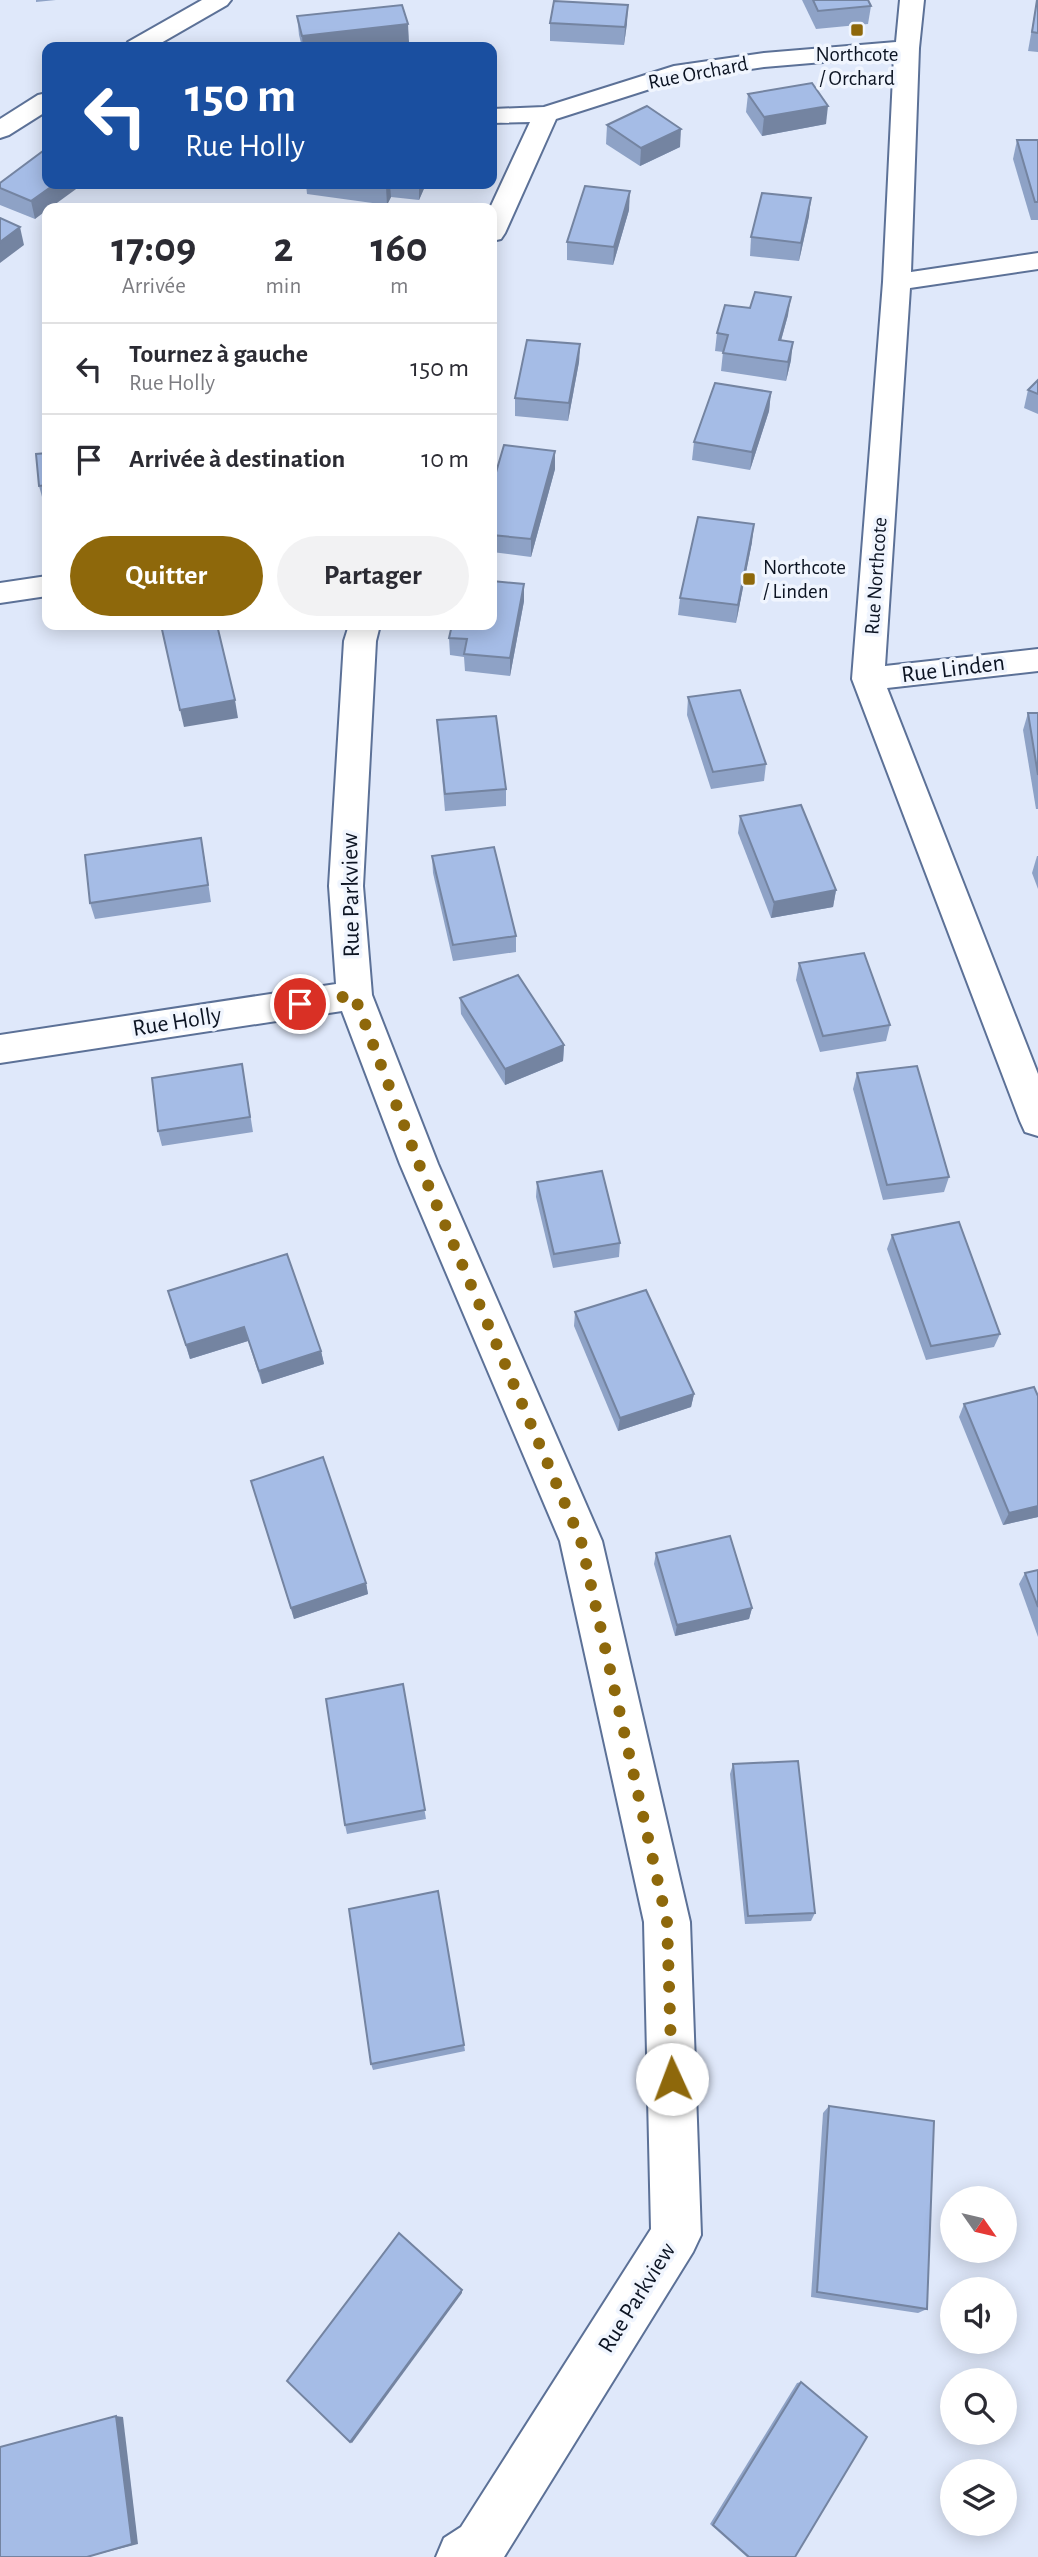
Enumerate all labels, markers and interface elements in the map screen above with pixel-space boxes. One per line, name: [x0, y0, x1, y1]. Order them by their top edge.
marker: Northcote / Orchard: [849, 22, 865, 38]
place label: Northcote / Orchard: [816, 44, 898, 89]
street label: Rue Orchard: [646, 53, 750, 93]
icon: left: [70, 70, 161, 161]
text: 150 m: [185, 72, 296, 121]
text: Rue Holly: [185, 130, 305, 162]
text: 17:09: [111, 227, 196, 269]
text: 2: [273, 227, 293, 269]
text: 160: [370, 227, 428, 269]
text: Arrivée: [122, 275, 186, 298]
text: min: [265, 275, 301, 298]
text: m: [390, 275, 408, 298]
text: Tournez à gauche: [129, 341, 308, 367]
icon: left: [70, 350, 108, 388]
text: 150 m: [410, 355, 469, 381]
text: Rue Holly: [129, 372, 215, 395]
icon: arrive: [70, 441, 108, 479]
text: Arrivée à destination: [129, 446, 345, 472]
text: 10 m: [421, 446, 469, 472]
street label: Rue Northcote: [861, 516, 891, 636]
button: Quitter: [70, 536, 263, 616]
button: Partager: [277, 536, 469, 616]
place label: Northcote / Linden: [763, 557, 846, 602]
marker: Northcote / Linden: [741, 571, 757, 587]
street label: Rue Linden: [900, 651, 1006, 687]
street label: Rue Parkview: [338, 832, 364, 958]
pin: [270, 974, 330, 1034]
icon: arrive: [281, 985, 319, 1023]
street label: Rue Holly: [131, 1003, 223, 1041]
position arrow: [635, 2042, 709, 2116]
north arrow: [940, 2186, 1017, 2263]
map controls: [940, 2186, 1017, 2536]
street label: Rue Parkview: [594, 2239, 680, 2357]
button: sound: [940, 2277, 1017, 2354]
button: search: [940, 2368, 1017, 2445]
button: layers: [940, 2459, 1017, 2536]

